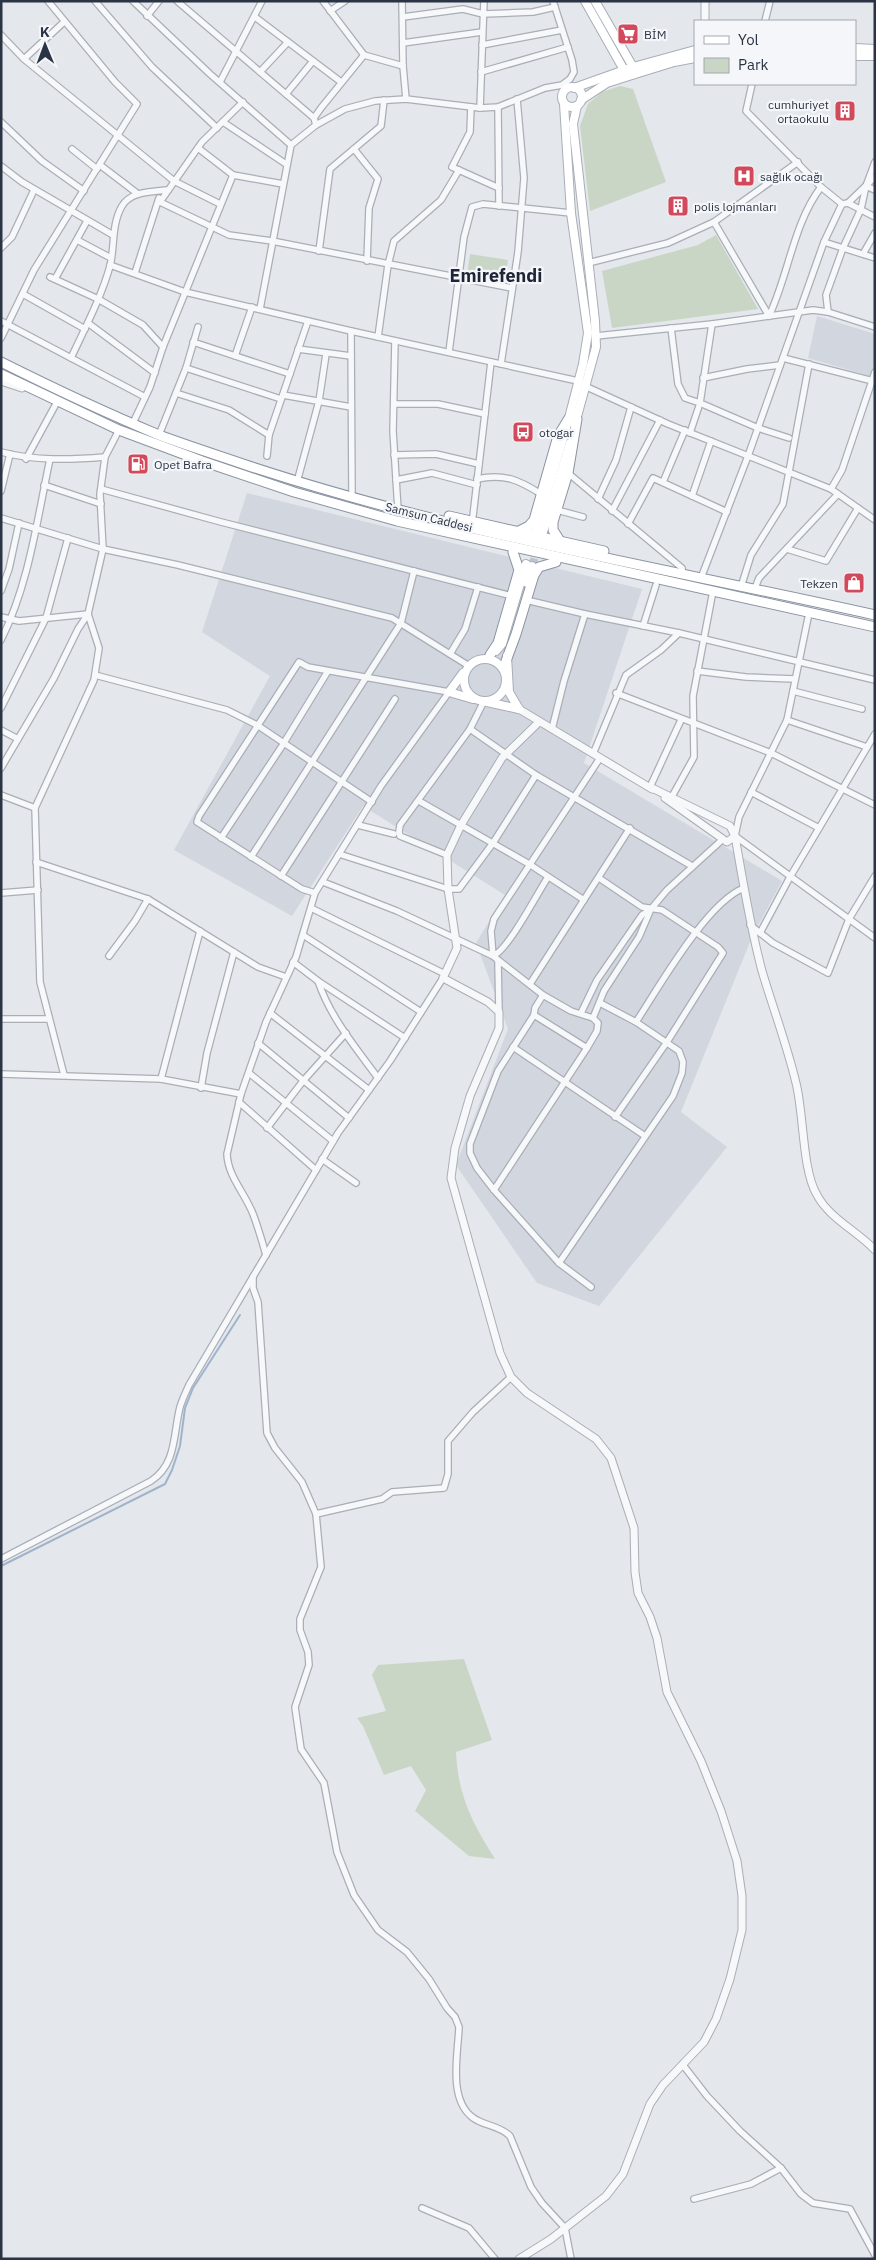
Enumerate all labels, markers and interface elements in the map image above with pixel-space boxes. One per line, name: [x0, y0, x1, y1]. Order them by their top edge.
north arrow: [20, 20, 70, 70]
legend: [694, 20, 856, 85]
supermarket icon: BİM: [616, 22, 640, 46]
text: K: [40, 23, 50, 41]
place label: BİM: [644, 27, 666, 42]
text: Yol: [738, 30, 759, 49]
text: Park: [738, 55, 768, 74]
place label: cumhuriyet ortaokulu: [768, 97, 829, 126]
building icon: cumhuriyet ortaokulu: [833, 99, 857, 123]
hospital icon: sağlık ocağı: [732, 164, 756, 188]
place label: sağlık ocağı: [760, 169, 823, 184]
building icon: polis lojmanları: [666, 194, 690, 218]
place label: polis lojmanları: [694, 199, 776, 214]
district label: Emirefendi: [450, 264, 542, 287]
bus stop icon: otogar: [511, 420, 535, 444]
place label: otogar: [539, 425, 574, 440]
fuel station icon: Opet Bafra: [126, 452, 150, 476]
place label: Opet Bafra: [154, 457, 213, 472]
street label: Samsun Caddesi: [384, 499, 474, 535]
shop icon: Tekzen: [842, 571, 866, 595]
place label: Tekzen: [800, 576, 838, 591]

